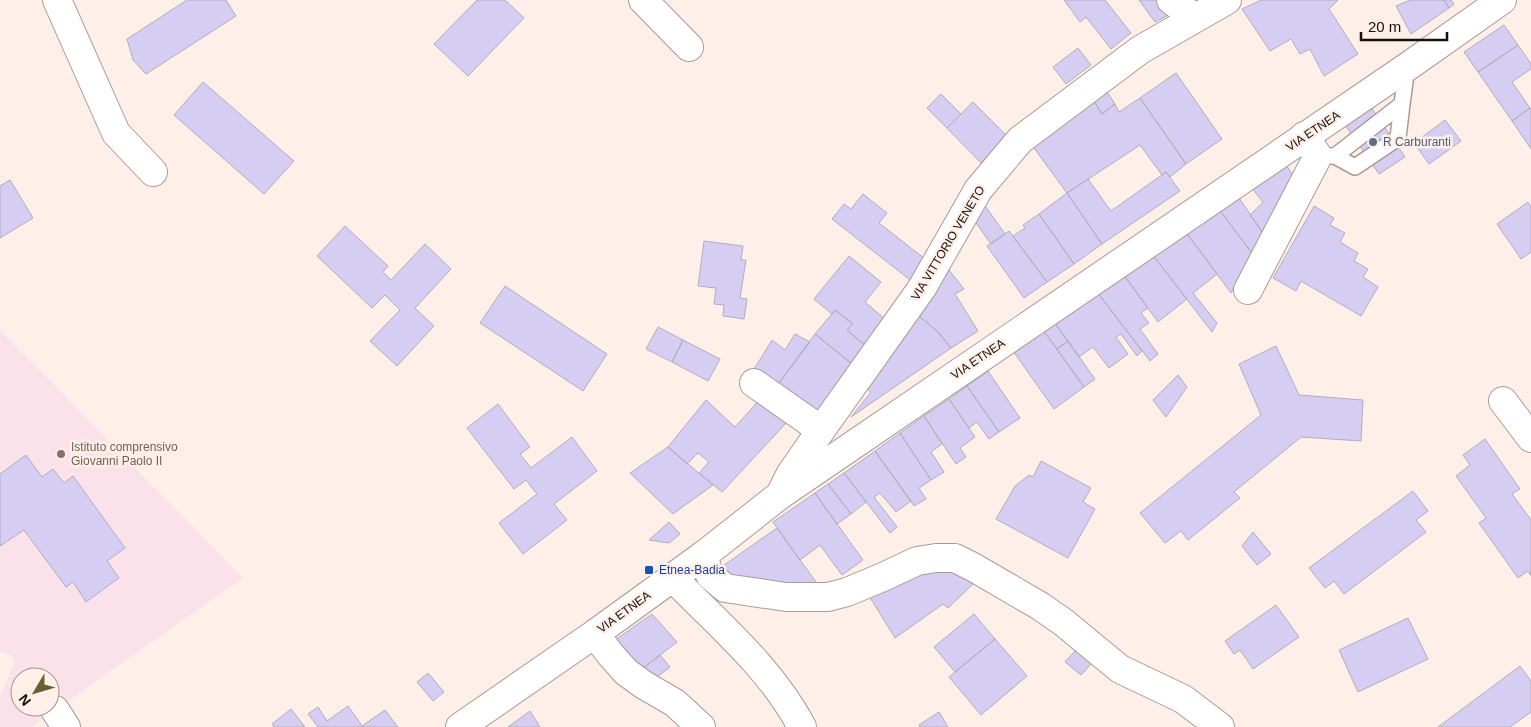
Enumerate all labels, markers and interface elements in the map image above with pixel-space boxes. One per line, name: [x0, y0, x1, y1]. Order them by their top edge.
scale bar: [1361, 10, 1447, 42]
text: 20 m: [1368, 18, 1401, 35]
street label: VIA ETNEA: [1283, 108, 1343, 154]
place label: R Carburanti: [1383, 135, 1451, 149]
marker: R Carburanti: [1367, 136, 1379, 148]
street label: VIA VITTORIO VENETO: [908, 183, 988, 303]
street label: VIA ETNEA: [948, 336, 1008, 382]
place label: Istituto comprensivo Giovanni Paolo II: [71, 440, 178, 468]
marker: Istituto comprensivo Giovanni Paolo II: [55, 448, 67, 460]
place label: Etnea-Badia: [659, 563, 725, 577]
marker: Etnea-Badia: [643, 564, 655, 576]
street label: VIA ETNEA: [595, 588, 653, 636]
north arrow: [10, 667, 60, 717]
text: N: [15, 691, 34, 709]

